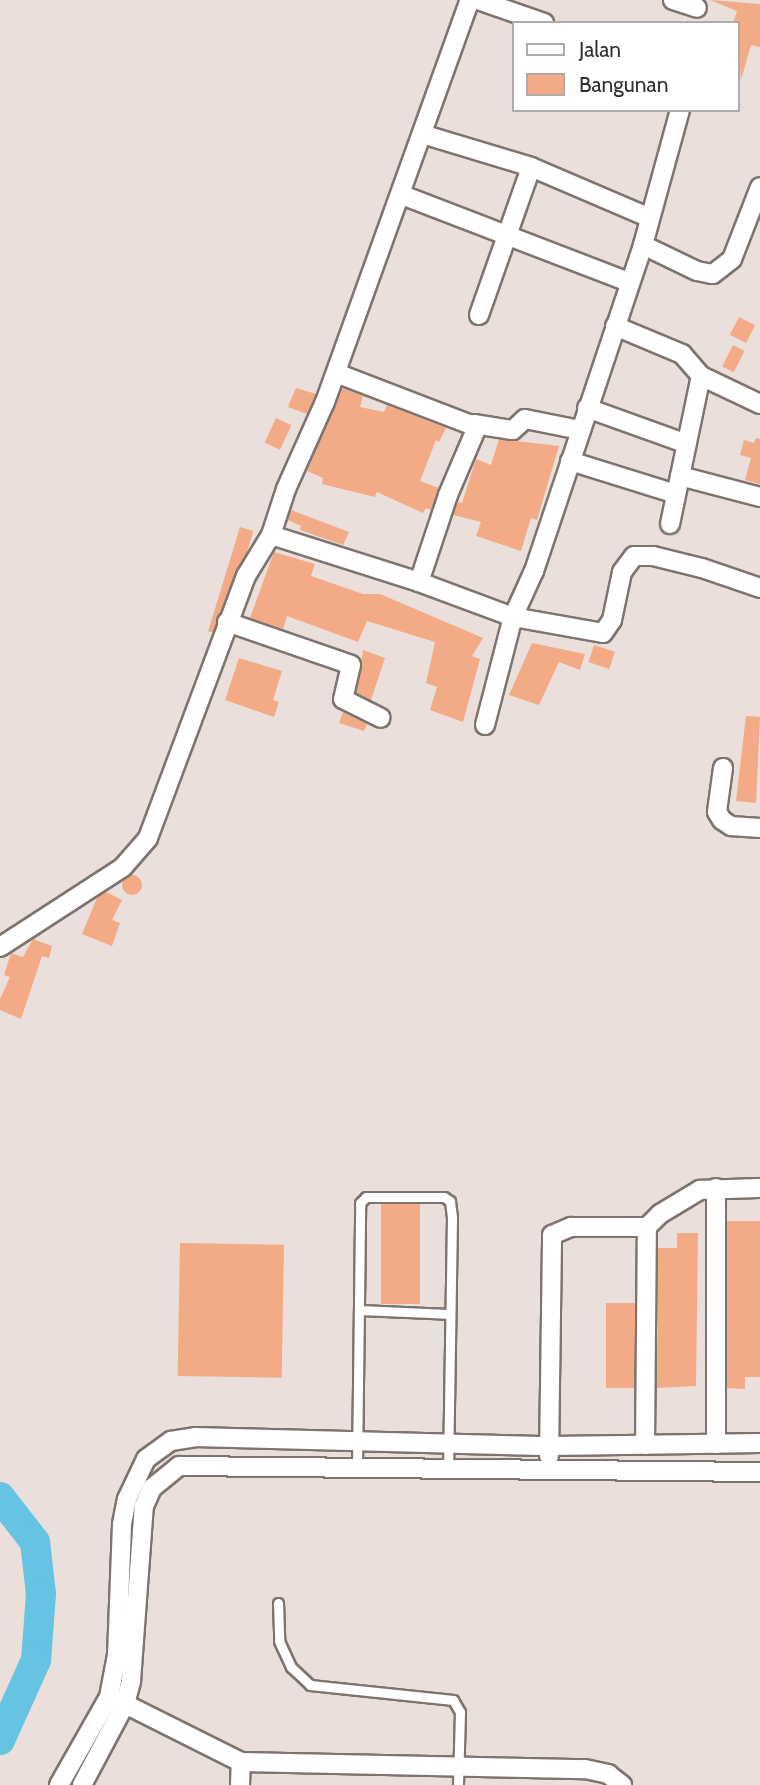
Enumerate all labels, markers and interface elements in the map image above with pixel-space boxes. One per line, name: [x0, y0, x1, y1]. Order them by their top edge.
legend: [512, 21, 739, 112]
text: Jalan: [579, 37, 621, 62]
text: Bangunan: [579, 72, 668, 97]

